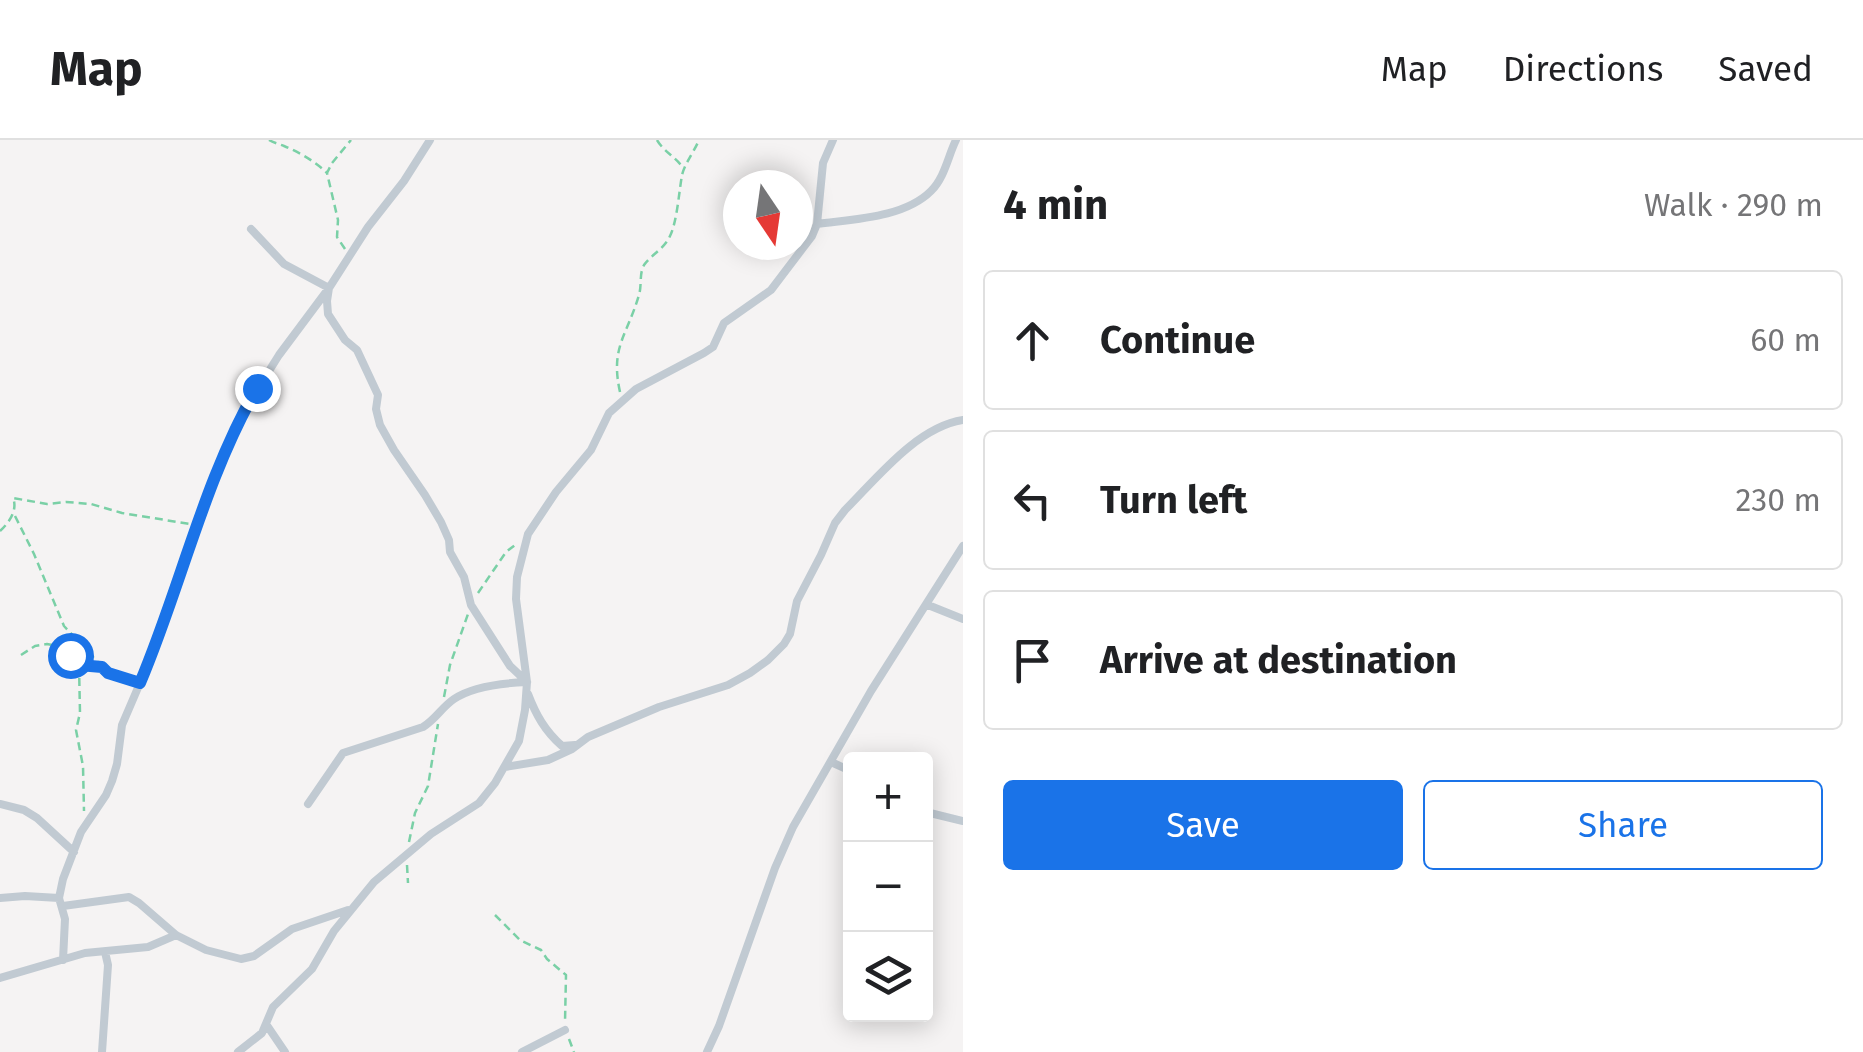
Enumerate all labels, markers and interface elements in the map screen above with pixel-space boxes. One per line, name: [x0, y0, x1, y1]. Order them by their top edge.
text: Map: [50, 40, 143, 98]
text: Map: [1381, 48, 1448, 90]
text: Directions: [1503, 48, 1663, 90]
text: Saved: [1718, 48, 1813, 90]
north arrow: [723, 170, 813, 260]
text: 4 min: [1003, 180, 1108, 230]
text: Walk · 290 m: [1644, 186, 1823, 224]
icon: ahead: [1005, 313, 1060, 368]
text: Continue: [1100, 317, 1255, 363]
text: 60 m: [1750, 321, 1821, 359]
route end: [235, 366, 281, 412]
icon: left: [1005, 473, 1060, 528]
text: Turn left: [1100, 477, 1247, 523]
text: 230 m: [1736, 481, 1821, 519]
route start: [48, 633, 94, 679]
icon: arrive: [1005, 633, 1060, 688]
text: Arrive at destination: [1100, 637, 1457, 683]
map controls: [843, 752, 933, 1022]
button: +: [843, 752, 933, 842]
button: Save: [1003, 780, 1403, 870]
button: Share: [1423, 780, 1823, 870]
button: −: [843, 842, 933, 932]
button: layers: [843, 932, 933, 1022]

